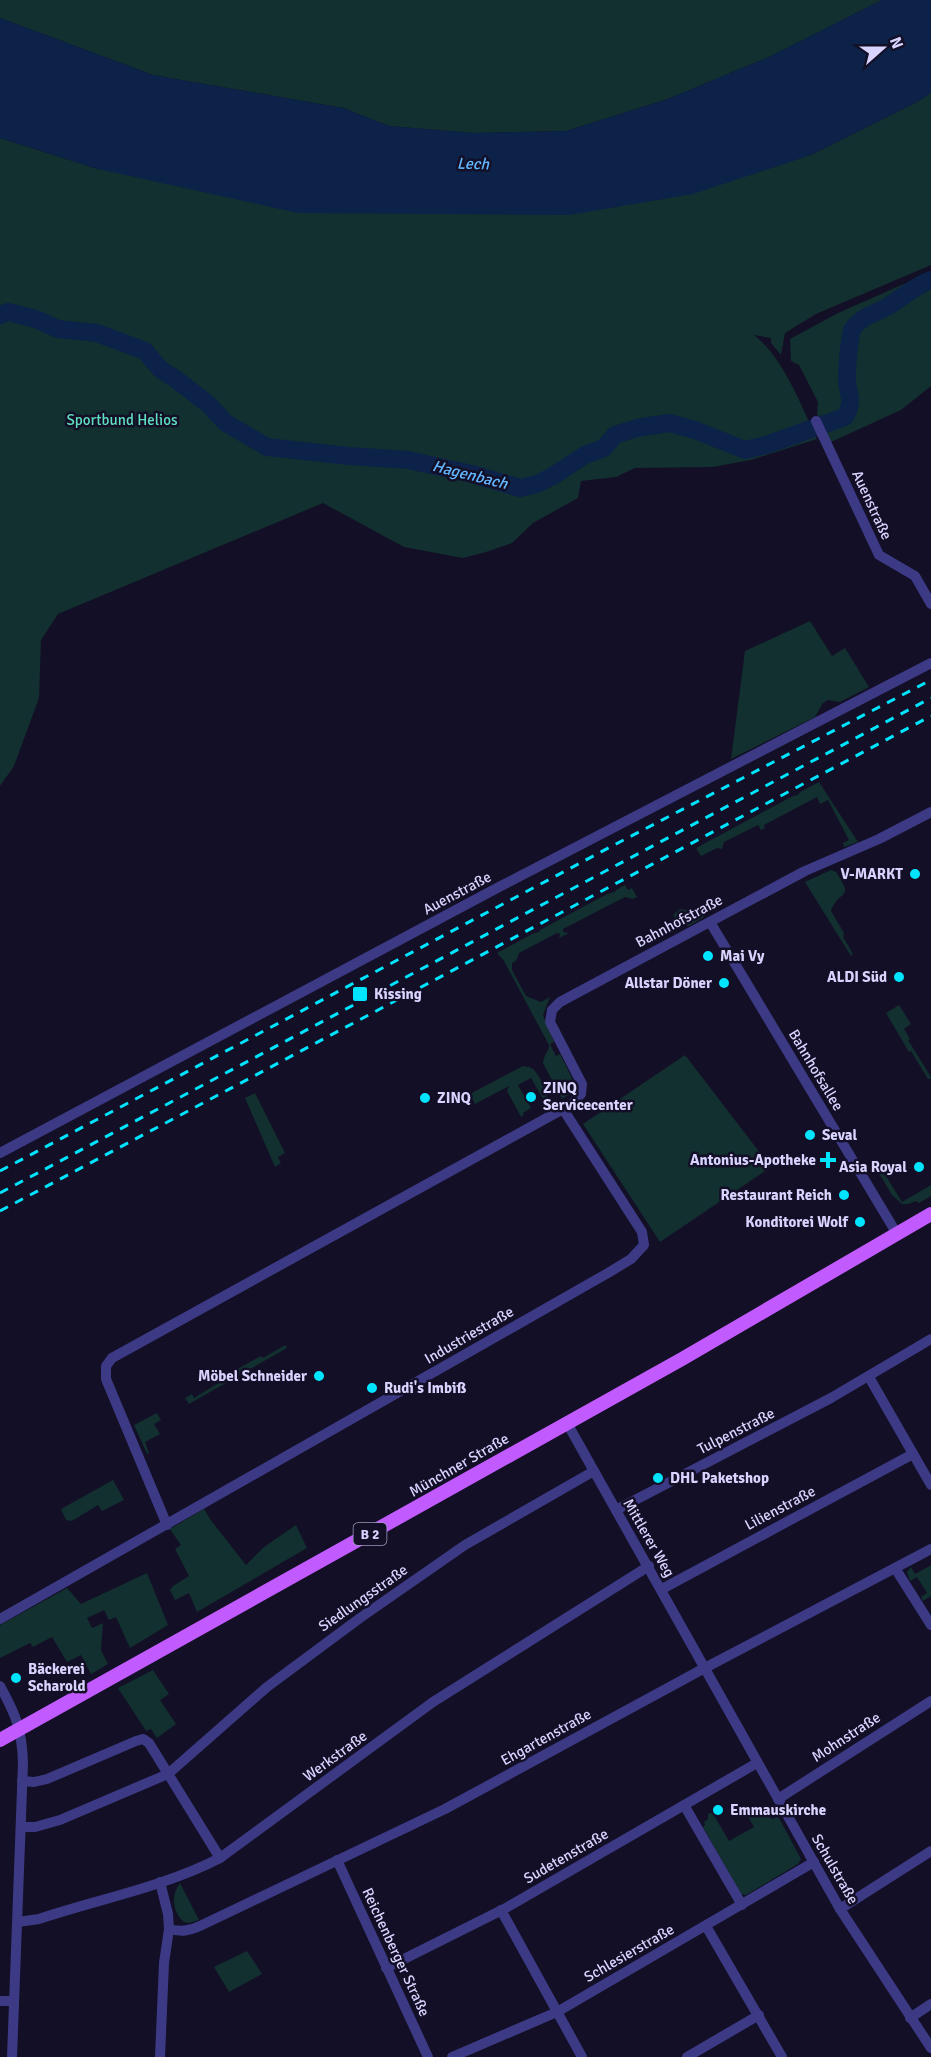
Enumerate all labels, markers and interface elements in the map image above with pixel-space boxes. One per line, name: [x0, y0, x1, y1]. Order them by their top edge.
north arrow: [853, 18, 913, 78]
text: N: [885, 34, 907, 52]
water label: Lech: [457, 154, 491, 174]
park label: Sportbund Helios: [66, 411, 178, 429]
water label: Hagenbach: [430, 456, 511, 494]
street label: Auenstraße: [848, 467, 896, 543]
place label: V-MARKT: [840, 865, 903, 883]
marker: V-MARKT: [908, 867, 922, 881]
street label: Auenstraße: [420, 868, 494, 918]
street label: Bahnhofstraße: [633, 891, 725, 951]
place label: Mai Vy: [720, 947, 765, 965]
marker: Mai Vy: [701, 949, 715, 963]
place label: ALDI Süd: [827, 968, 887, 986]
marker: ALDI Süd: [892, 970, 906, 984]
place label: Allstar Döner: [625, 974, 712, 992]
marker: Allstar Döner: [717, 976, 731, 990]
marker: Kissing: [351, 985, 369, 1003]
place label: Kissing: [374, 985, 422, 1003]
street label: Bahnhofsallee: [785, 1026, 847, 1114]
place label: ZINQ Servicecenter: [543, 1079, 633, 1114]
place label: ZINQ: [437, 1089, 471, 1107]
marker: ZINQ Servicecenter: [524, 1090, 538, 1104]
marker: ZINQ: [418, 1091, 432, 1105]
place label: Seval: [822, 1126, 858, 1144]
marker: Seval: [803, 1128, 817, 1142]
place label: Antonius-Apotheke: [690, 1151, 816, 1169]
marker: Antonius-Apotheke: [821, 1153, 835, 1167]
place label: Asia Royal: [839, 1158, 907, 1176]
marker: Asia Royal: [912, 1160, 926, 1174]
place label: Restaurant Reich: [721, 1186, 832, 1204]
marker: Restaurant Reich: [837, 1188, 851, 1202]
place label: Konditorei Wolf: [745, 1213, 850, 1231]
marker: Konditorei Wolf: [853, 1215, 867, 1229]
street label: Industriestraße: [421, 1302, 517, 1368]
place label: Möbel Schneider: [198, 1367, 307, 1385]
marker: Möbel Schneider: [312, 1369, 326, 1383]
place label: Rudi's Imbiß: [384, 1379, 466, 1397]
marker: Rudi's Imbiß: [365, 1381, 379, 1395]
street label: Tulpenstraße: [694, 1404, 778, 1458]
street label: Münchner Straße: [406, 1429, 512, 1501]
place label: DHL Paketshop: [670, 1469, 769, 1487]
marker: DHL Paketshop: [651, 1471, 665, 1485]
street label: Lilienstraße: [742, 1482, 818, 1534]
street label: Mittlerer Weg: [619, 1496, 679, 1580]
road number: B 2: [354, 1523, 386, 1545]
street label: Siedlungsstraße: [315, 1561, 411, 1635]
place label: Bäckerei Scharold: [28, 1660, 86, 1695]
marker: Bäckerei Scharold: [9, 1671, 23, 1685]
street label: Ehgartenstraße: [498, 1705, 594, 1769]
street label: Mohnstraße: [808, 1708, 884, 1766]
street label: Werkstraße: [300, 1727, 370, 1785]
place label: Emmauskirche: [730, 1801, 826, 1819]
marker: Emmauskirche: [711, 1803, 725, 1817]
street label: Sudetenstraße: [521, 1825, 611, 1887]
street label: Schulstraße: [808, 1831, 862, 1907]
street label: Reichenberger Straße: [358, 1885, 434, 2019]
street label: Schlesierstraße: [581, 1920, 677, 1986]

